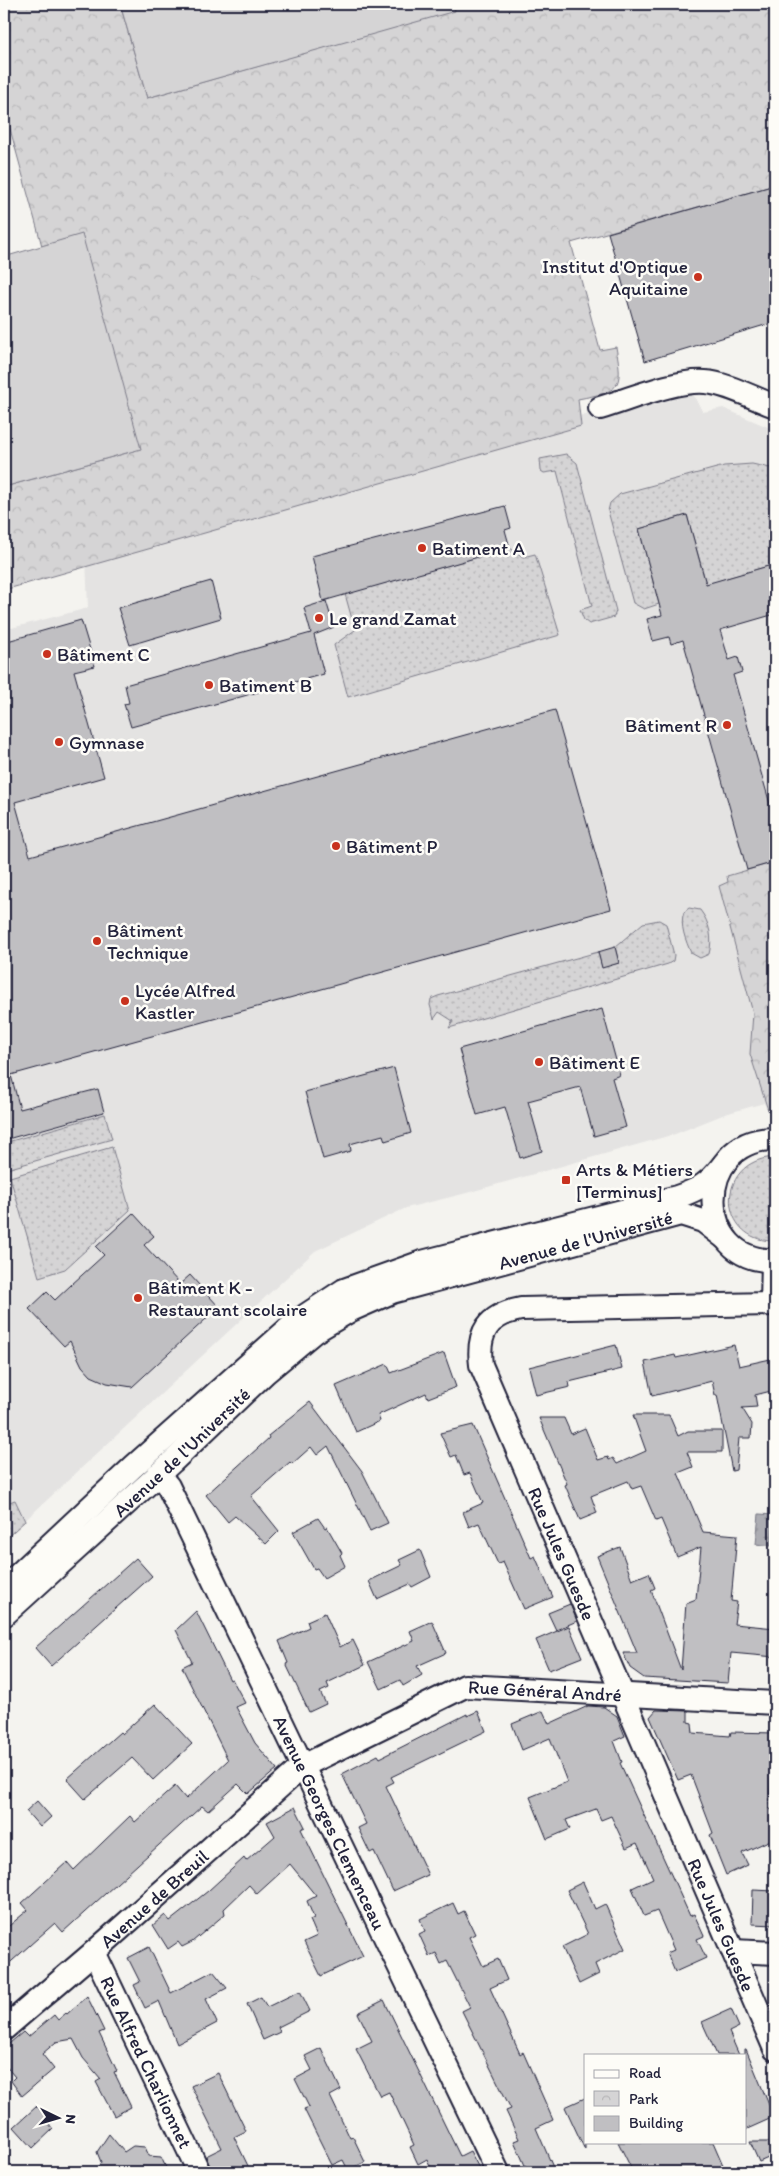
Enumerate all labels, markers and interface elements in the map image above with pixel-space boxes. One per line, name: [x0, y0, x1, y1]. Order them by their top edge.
place label: Institut d'Optique Aquitaine: [542, 255, 688, 300]
marker: Institut d'Optique Aquitaine: [692, 271, 704, 283]
place label: Batiment A: [432, 537, 525, 560]
marker: Batiment A: [416, 542, 428, 554]
place label: Le grand Zamat: [329, 607, 457, 630]
marker: Le grand Zamat: [313, 612, 325, 624]
place label: Bâtiment C: [57, 643, 150, 666]
marker: Bâtiment C: [41, 648, 53, 660]
place label: Batiment B: [219, 674, 312, 697]
marker: Batiment B: [203, 679, 215, 691]
place label: Bâtiment R: [625, 714, 717, 737]
marker: Bâtiment R: [721, 719, 733, 731]
place label: Gymnase: [69, 731, 144, 754]
marker: Gymnase: [53, 736, 65, 748]
place label: Bâtiment P: [346, 835, 438, 858]
marker: Bâtiment P: [330, 840, 342, 852]
place label: Bâtiment Technique: [107, 919, 188, 964]
marker: Bâtiment Technique: [91, 935, 103, 947]
place label: Lycée Alfred Kastler: [135, 979, 236, 1024]
marker: Lycée Alfred Kastler: [119, 995, 131, 1007]
place label: Bâtiment E: [549, 1051, 640, 1074]
marker: Bâtiment E: [533, 1056, 545, 1068]
place label: Arts & Métiers [Terminus]: [576, 1158, 693, 1203]
marker: Arts & Métiers [Terminus]: [560, 1174, 572, 1186]
street label: Avenue de l'Université: [496, 1205, 675, 1274]
place label: Bâtiment K - Restaurant scolaire: [148, 1276, 307, 1321]
marker: Bâtiment K - Restaurant scolaire: [132, 1292, 144, 1304]
street label: Avenue de l'Université: [108, 1382, 255, 1522]
street label: Rue Jules Guesde: [523, 1484, 601, 1624]
street label: Rue Général André: [468, 1675, 622, 1706]
street label: Avenue Georges Clemenceau: [269, 1712, 391, 1933]
street label: Avenue de Breuil: [95, 1844, 214, 1953]
street label: Rue Jules Guesde: [683, 1855, 760, 1995]
street label: Rue Alfred Charlionnet: [96, 1972, 197, 2152]
legend: [584, 2054, 746, 2144]
text: Road: [629, 2064, 662, 2082]
text: Park: [629, 2090, 659, 2108]
north arrow: [32, 2094, 82, 2144]
text: N: [62, 2114, 79, 2125]
text: Building: [629, 2114, 683, 2132]

